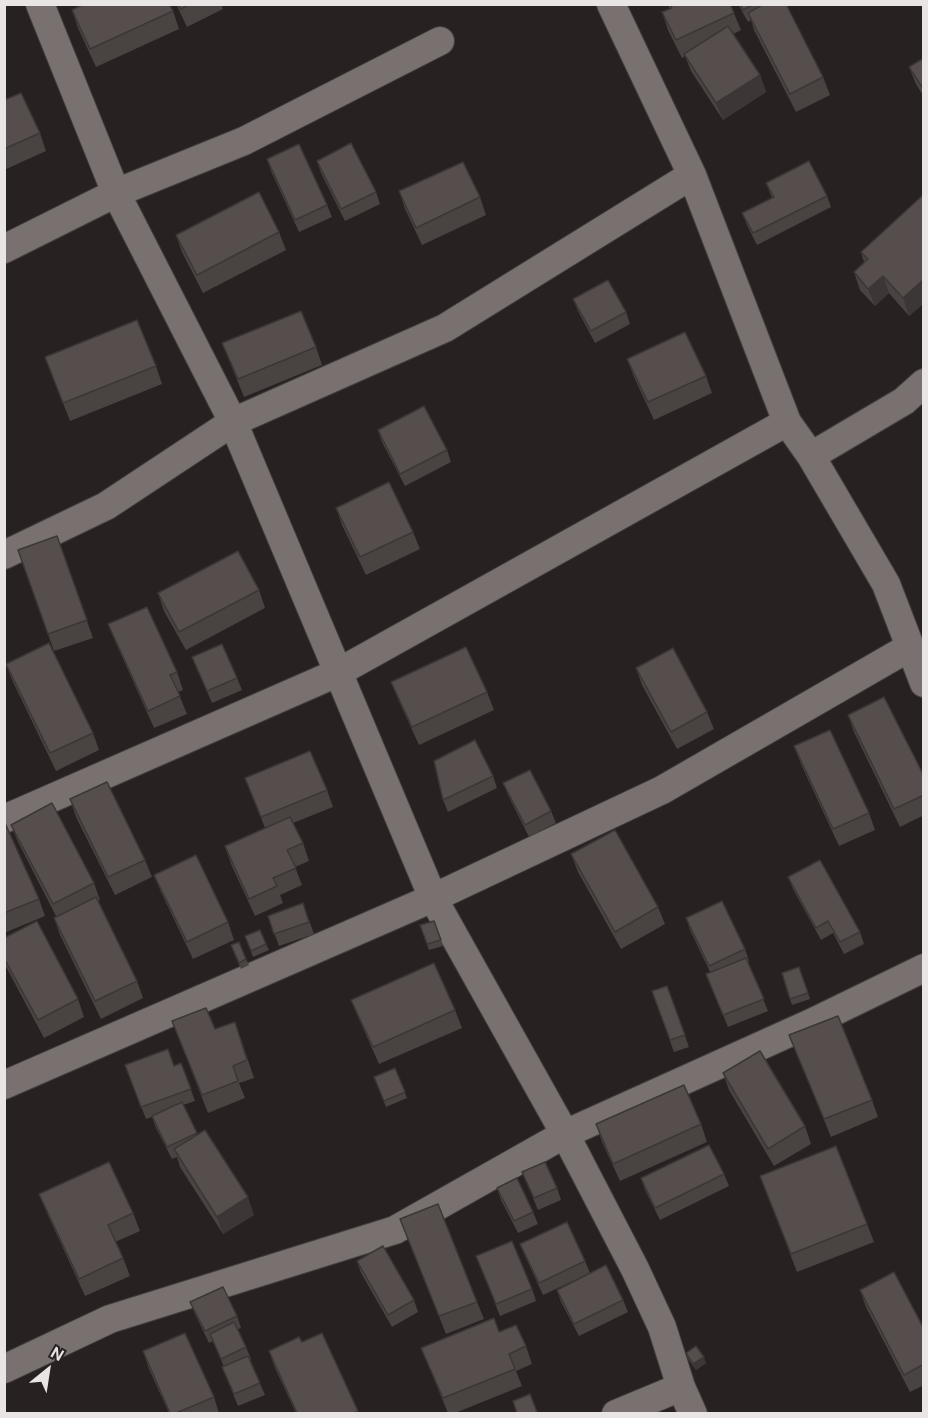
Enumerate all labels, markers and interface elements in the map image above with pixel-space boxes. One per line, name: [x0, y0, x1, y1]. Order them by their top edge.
north arrow: [18, 1340, 78, 1400]
text: N: [47, 1342, 68, 1366]

